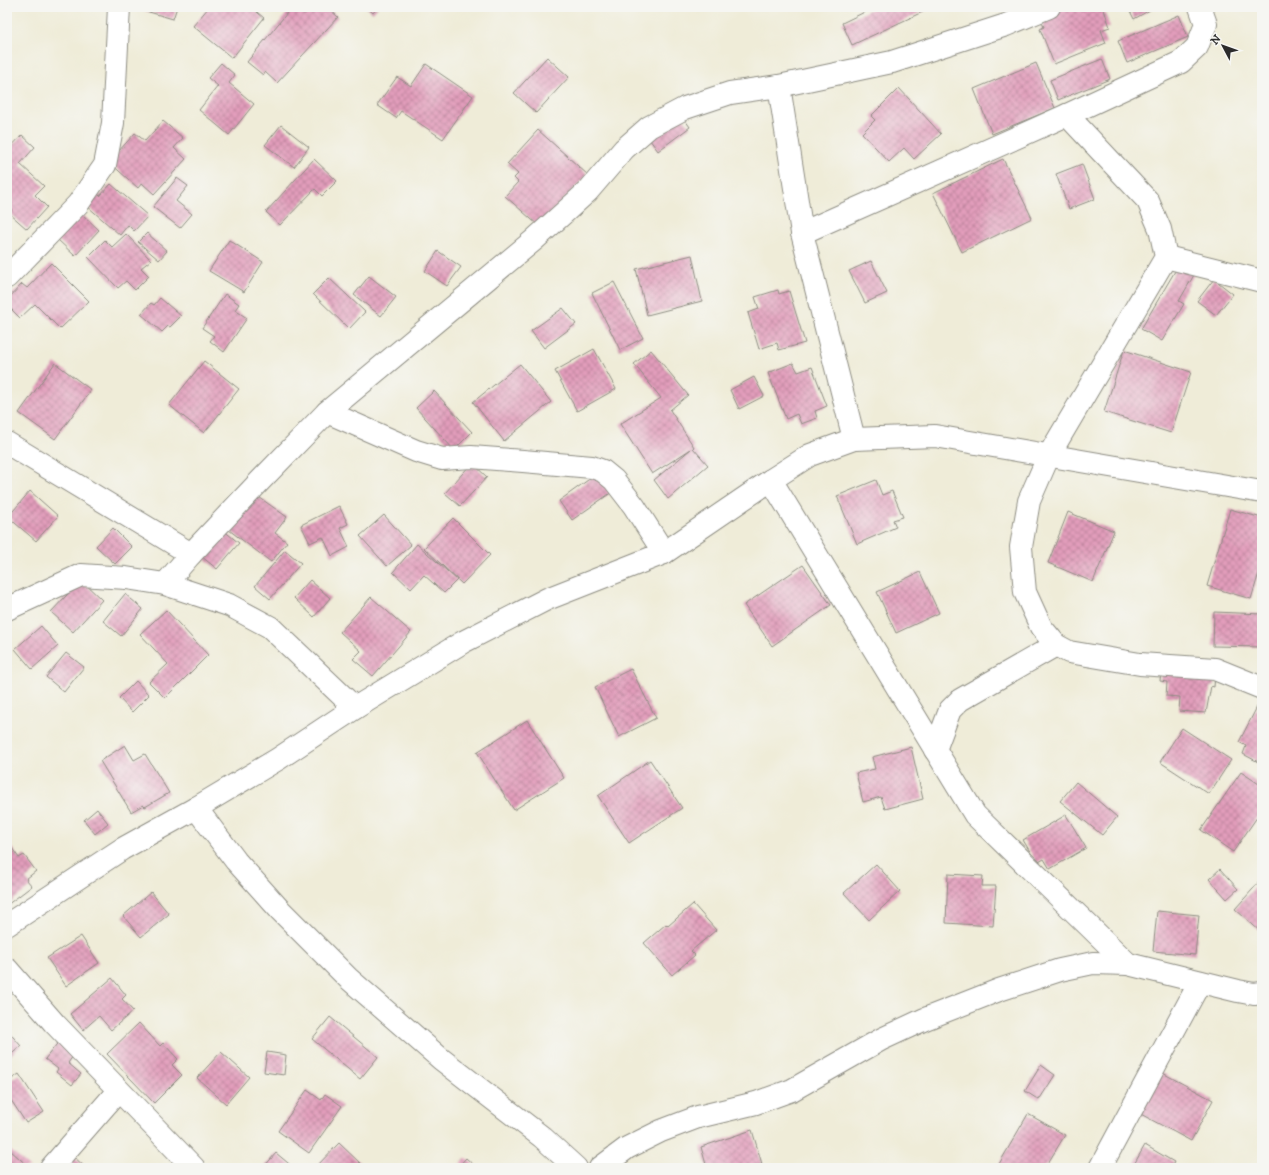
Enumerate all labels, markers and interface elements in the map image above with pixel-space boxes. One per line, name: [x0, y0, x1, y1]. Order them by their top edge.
north arrow: [1203, 26, 1243, 66]
text: N: [1208, 32, 1224, 48]

